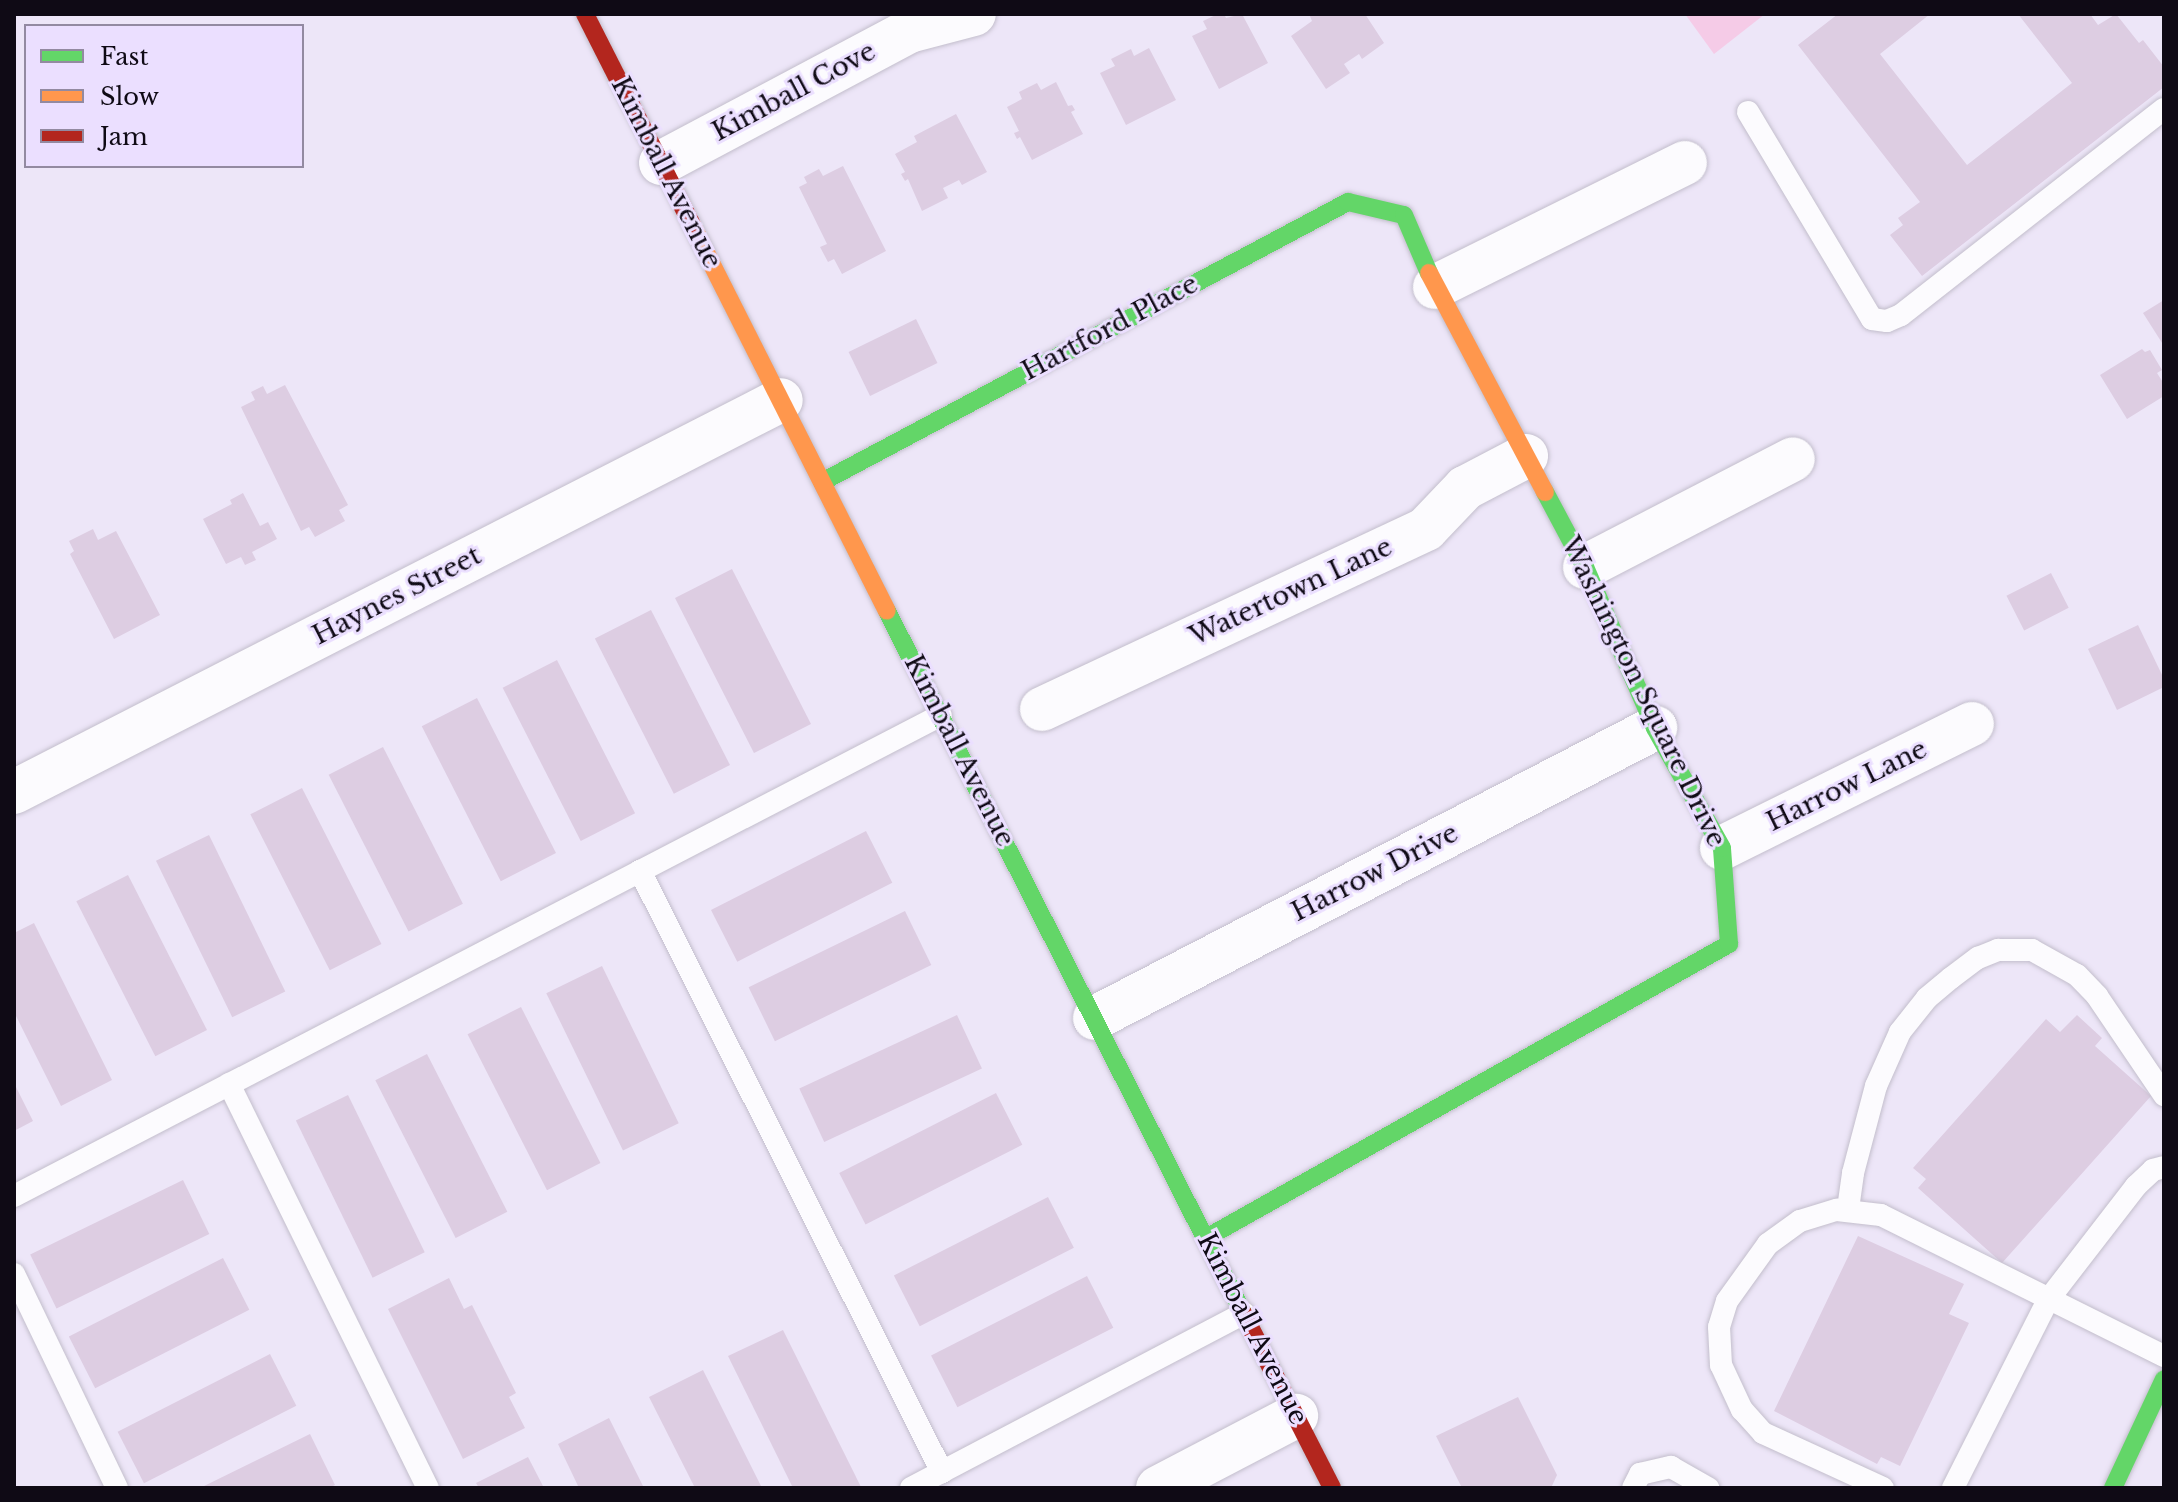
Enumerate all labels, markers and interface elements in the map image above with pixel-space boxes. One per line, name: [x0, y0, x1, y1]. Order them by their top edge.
legend: [24, 24, 304, 168]
street label: Kimball Cove: [707, 36, 881, 148]
text: Fast: [100, 42, 148, 71]
street label: Kimball Avenue: [604, 72, 728, 274]
text: Slow: [100, 82, 159, 111]
text: Jam: [100, 122, 148, 151]
street label: Hartford Place: [1017, 269, 1203, 387]
street label: Watertown Lane: [1185, 531, 1397, 653]
street label: Washington Square Drive: [1554, 532, 1732, 852]
street label: Haynes Street: [308, 540, 486, 652]
street label: Kimball Avenue: [897, 650, 1021, 852]
street label: Harrow Lane: [1761, 734, 1933, 838]
street label: Harrow Drive: [1286, 817, 1464, 929]
street label: Kimball Avenue: [1190, 1228, 1314, 1430]

